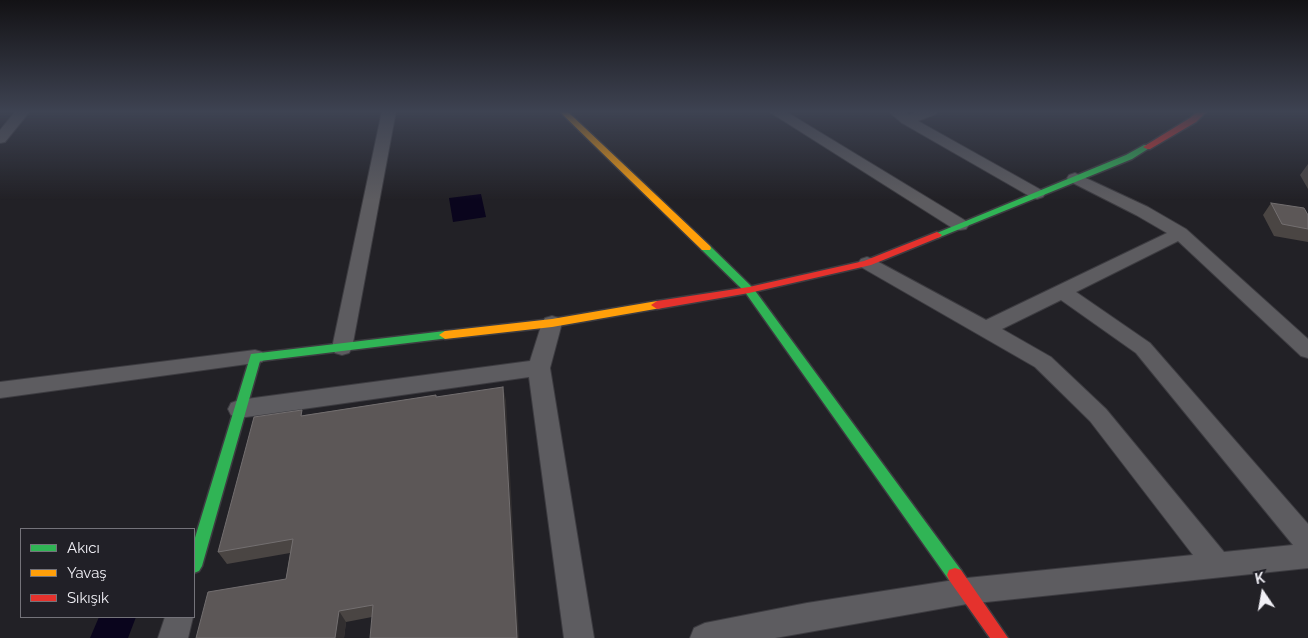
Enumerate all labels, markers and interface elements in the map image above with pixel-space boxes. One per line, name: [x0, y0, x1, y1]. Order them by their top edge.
legend: [20, 528, 195, 618]
text: Akıcı: [67, 539, 100, 557]
text: Yavaş: [67, 564, 107, 582]
north arrow: [1238, 568, 1288, 618]
text: K: [1254, 570, 1266, 587]
text: Sıkışık: [67, 589, 109, 607]

